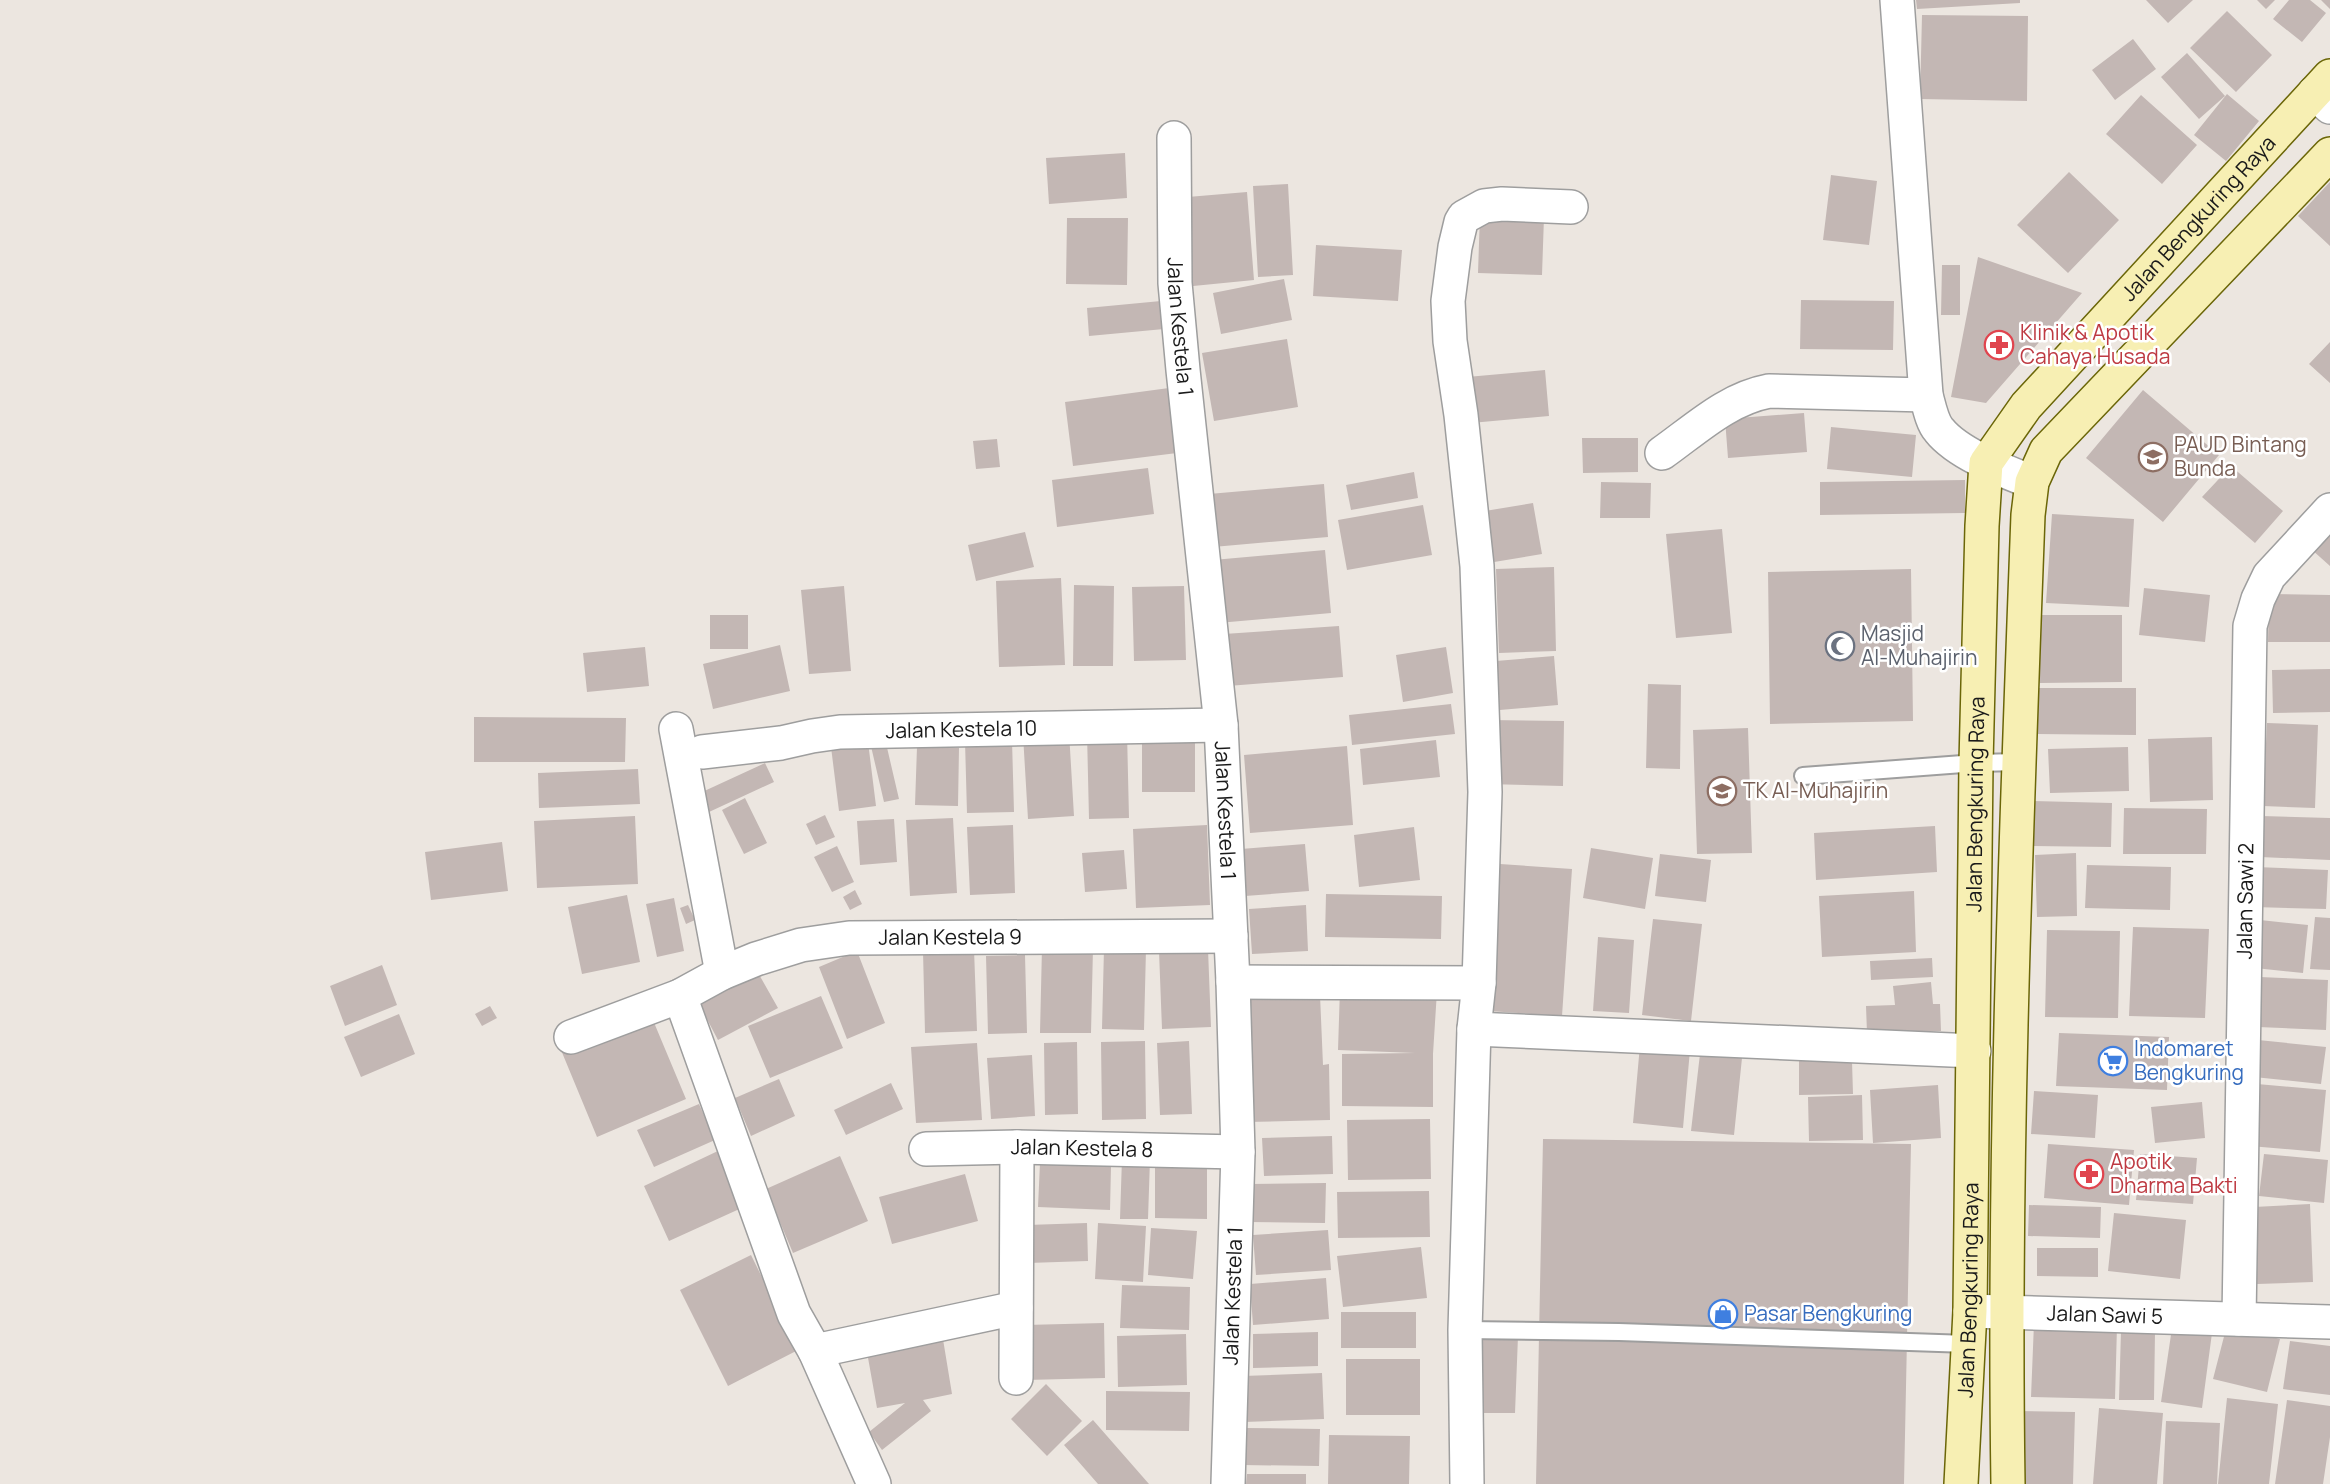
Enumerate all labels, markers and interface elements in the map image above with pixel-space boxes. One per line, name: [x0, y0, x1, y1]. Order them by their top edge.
street label: Jalan Bengkuring Raya: [2115, 129, 2281, 307]
street label: Jalan Kestela 1: [1162, 257, 1201, 397]
place label: Klinik & Apotik Cahaya Husada: [2020, 318, 2170, 370]
pharmacy icon: Klinik & Apotik Cahaya Husada: [1983, 329, 2015, 361]
place label: PAUD Bintang Bunda: [2174, 430, 2307, 482]
school or university icon: PAUD Bintang Bunda: [2137, 441, 2169, 473]
place label: Masjid Al-Muhajirin: [1861, 619, 1977, 671]
mosque icon: Masjid Al-Muhajirin: [1824, 630, 1856, 662]
street label: Jalan Bengkuring Raya: [1959, 696, 1991, 912]
street label: Jalan Kestela 10: [885, 713, 1037, 744]
street label: Jalan Kestela 1: [1209, 740, 1243, 880]
school or university icon: TK Al-Muhajirin: [1706, 775, 1738, 807]
place label: TK Al-Muhajirin: [1743, 776, 1888, 804]
street label: Jalan Sawi 2: [2230, 843, 2260, 959]
street label: Jalan Kestela 9: [878, 922, 1022, 951]
place label: Indomaret Bengkuring: [2134, 1034, 2244, 1086]
supermarket icon: Indomaret Bengkuring: [2097, 1045, 2129, 1077]
street label: Jalan Kestela 8: [1010, 1132, 1154, 1163]
place label: Apotik Dharma Bakti: [2110, 1147, 2238, 1199]
pharmacy icon: Apotik Dharma Bakti: [2073, 1158, 2105, 1190]
street label: Jalan Bengkuring Raya: [1950, 1182, 1984, 1399]
street label: Jalan Kestela 1: [1216, 1226, 1248, 1366]
shop icon: Pasar Bengkuring: [1707, 1298, 1739, 1330]
street label: Jalan Sawi 5: [2046, 1298, 2163, 1330]
place label: Pasar Bengkuring: [1744, 1299, 1912, 1327]

